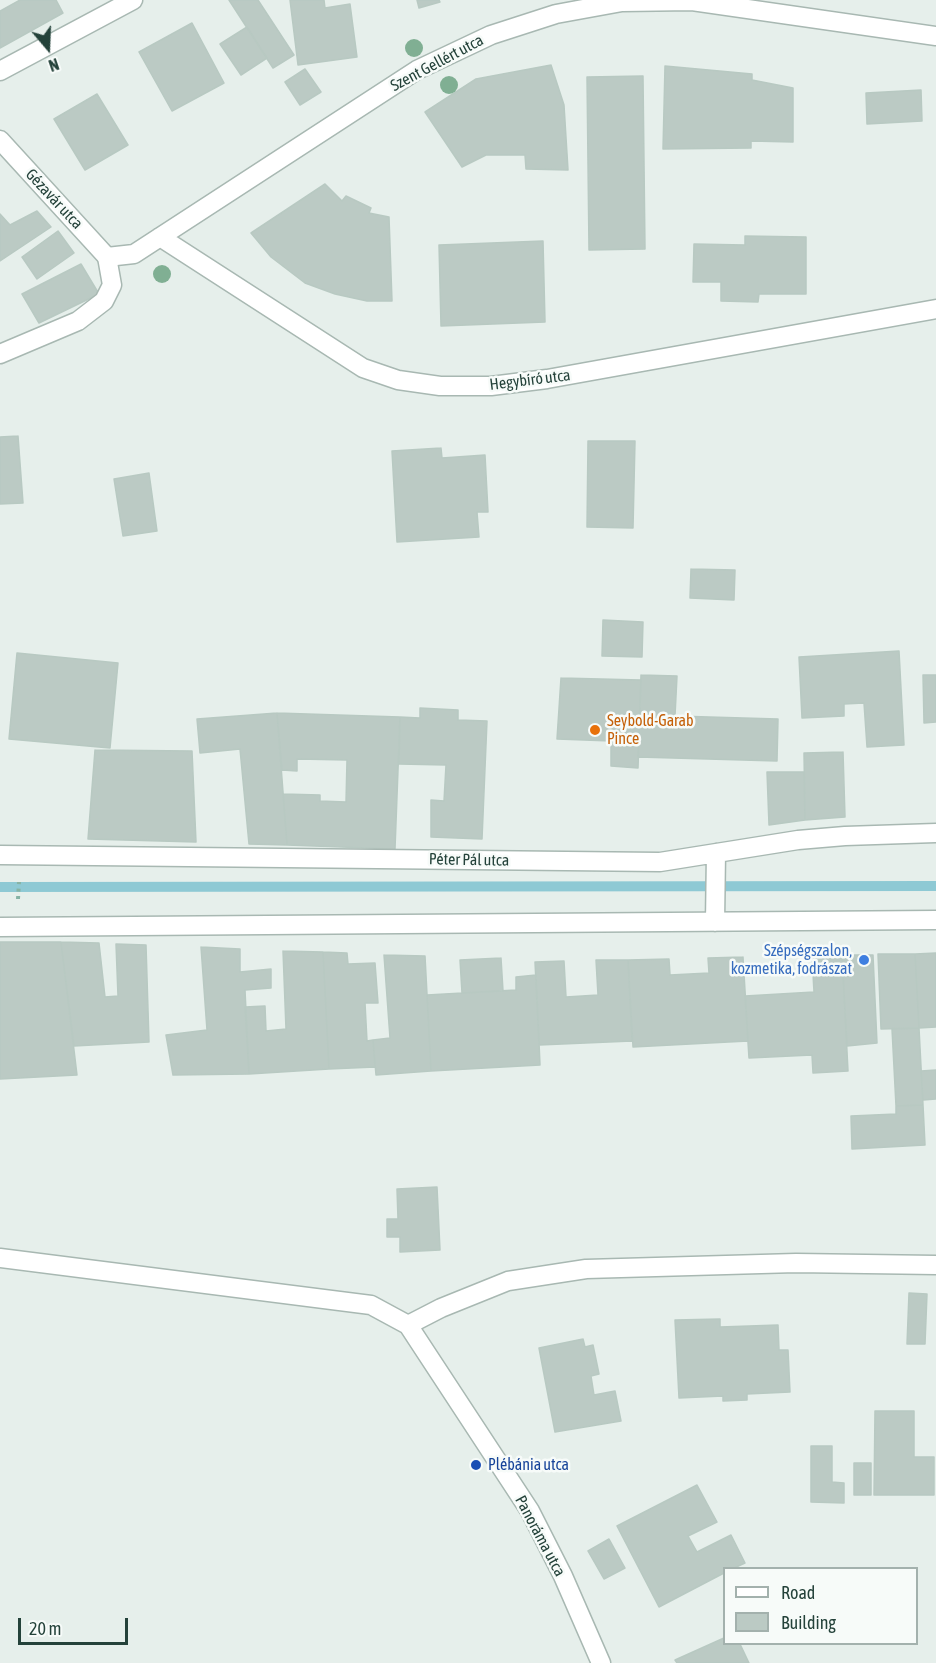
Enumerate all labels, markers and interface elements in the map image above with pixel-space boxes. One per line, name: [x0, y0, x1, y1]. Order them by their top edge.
north arrow: [18, 18, 78, 78]
street label: Szent Gellért utca: [387, 30, 487, 96]
text: N: [46, 55, 61, 75]
street label: Gézavár utca: [21, 165, 87, 233]
street label: Hegybíró utca: [489, 366, 571, 394]
place label: Seybold-Garab Pince: [607, 711, 694, 749]
marker: Seybold-Garab Pince: [588, 723, 602, 737]
street label: Péter Pál utca: [429, 850, 509, 870]
place label: Szépségszalon, kozmetika, fodrászat: [731, 941, 852, 979]
marker: Szépségszalon, kozmetika, fodrászat: [857, 953, 871, 967]
place label: Plébánia utca: [488, 1455, 569, 1475]
marker: Plébánia utca: [469, 1458, 483, 1472]
street label: Panoráma utca: [511, 1492, 569, 1580]
legend: [723, 1567, 918, 1645]
text: Road: [781, 1582, 815, 1603]
scale bar: [21, 1606, 130, 1644]
text: Building: [781, 1612, 836, 1633]
text: 20 m: [29, 1618, 61, 1639]

